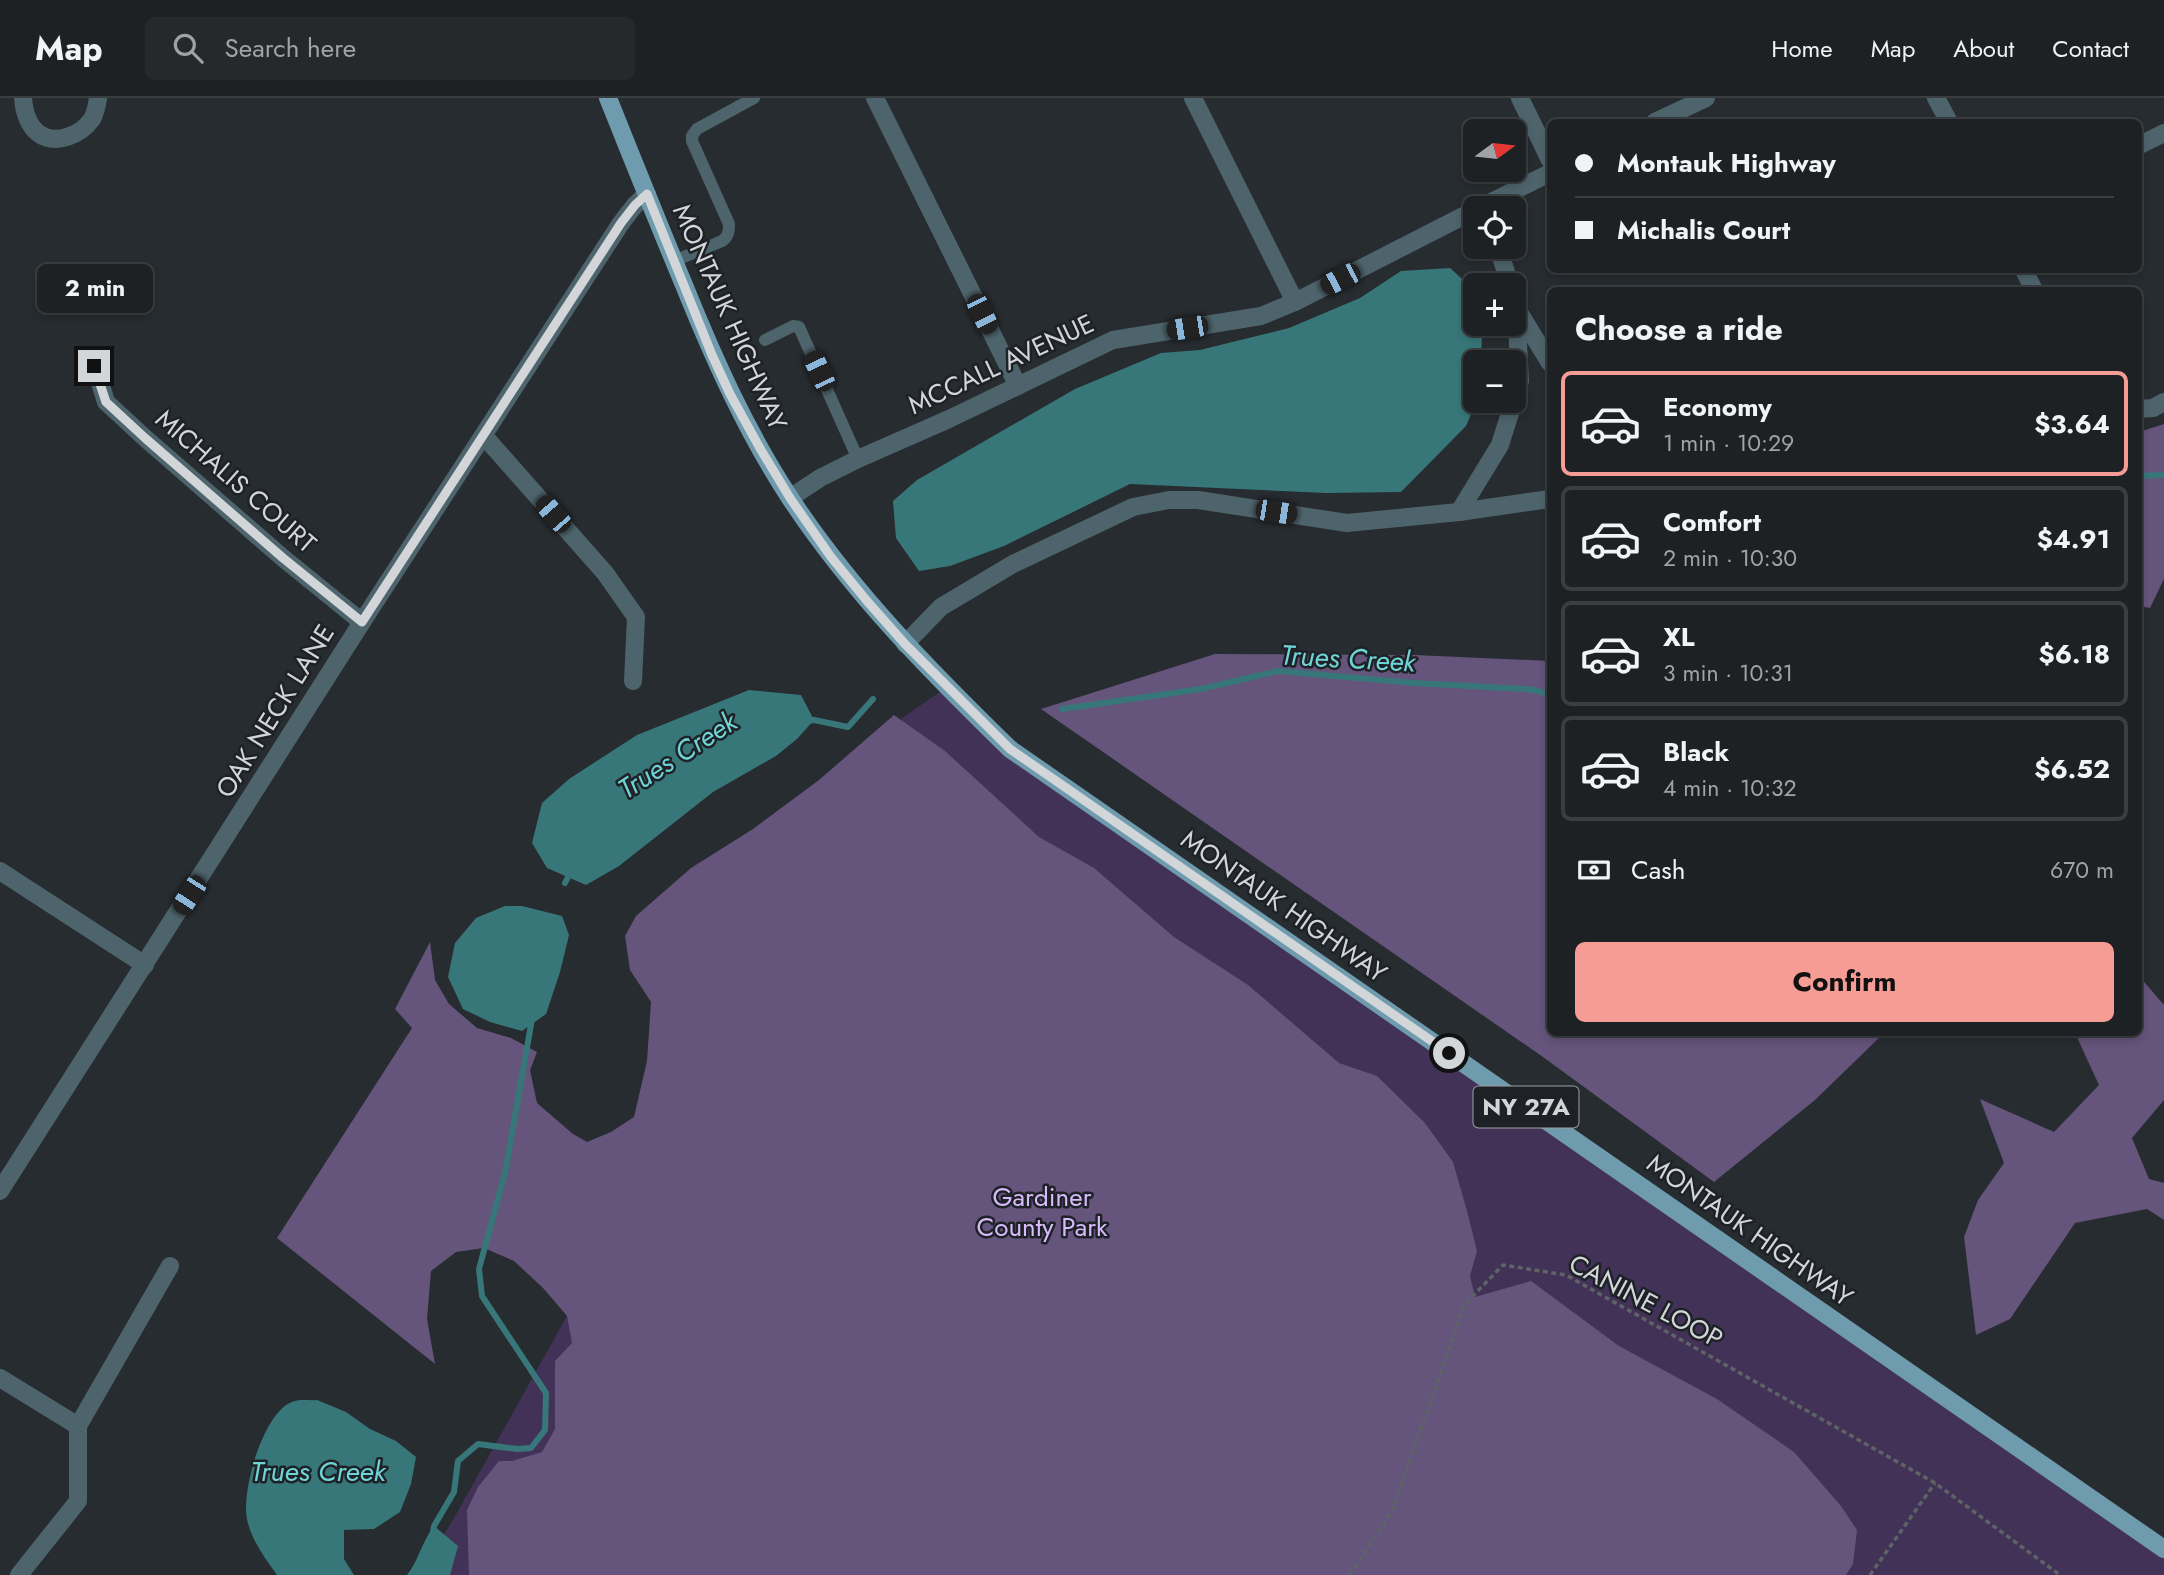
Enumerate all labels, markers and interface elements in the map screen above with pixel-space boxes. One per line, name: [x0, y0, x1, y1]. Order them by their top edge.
search box: [145, 17, 635, 80]
text: Map: [35, 25, 103, 72]
icon: search: [169, 29, 207, 67]
text: Search here: [225, 29, 356, 67]
text: Home: [1771, 31, 1833, 66]
text: Map: [1871, 31, 1915, 66]
text: About: [1953, 31, 2014, 66]
text: Contact: [2052, 31, 2129, 66]
north arrow: [1463, 119, 1526, 182]
map controls: [1463, 119, 1526, 413]
text: Montauk Highway: [1617, 144, 1836, 182]
button: locate: [1463, 196, 1526, 259]
street label: MONTAUK HIGHWAY: [663, 198, 797, 437]
text: Michalis Court: [1617, 211, 1790, 249]
car: [1317, 260, 1364, 298]
callout: 2 min: [36, 264, 152, 314]
text: 2 min: [65, 271, 125, 305]
button: +: [1463, 273, 1526, 336]
car: [964, 291, 1001, 337]
street label: MCCALL AVENUE: [902, 304, 1100, 424]
text: Choose a ride: [1575, 306, 1783, 352]
car: [1165, 314, 1210, 342]
car: [801, 348, 838, 394]
route end: [78, 350, 110, 382]
button: −: [1463, 350, 1526, 413]
text: Economy: [1663, 388, 1772, 426]
icon: car: [1579, 392, 1642, 455]
street label: MICHALIS COURT: [147, 400, 325, 562]
text: $3.64: [2034, 405, 2110, 443]
text: 1 min · 10:29: [1663, 426, 1794, 460]
car: [532, 491, 575, 537]
car: [1254, 498, 1299, 526]
text: Comfort: [1663, 503, 1761, 541]
icon: car: [1579, 507, 1642, 570]
text: $4.91: [2037, 520, 2110, 558]
text: 2 min · 10:30: [1663, 541, 1797, 575]
street label: OAK NECK LANE: [206, 617, 344, 805]
text: XL: [1663, 618, 1695, 656]
icon: car: [1579, 622, 1642, 685]
water label: Trues Creek: [1280, 634, 1417, 683]
text: $6.18: [2039, 635, 2110, 673]
text: 3 min · 10:31: [1663, 656, 1793, 690]
water label: Trues Creek: [610, 701, 746, 809]
text: Black: [1663, 733, 1729, 771]
icon: car: [1579, 737, 1642, 800]
text: $6.52: [2034, 750, 2110, 788]
text: 4 min · 10:32: [1663, 771, 1797, 805]
street label: MONTAUK HIGHWAY: [1173, 820, 1395, 992]
icon: cash: [1575, 851, 1613, 889]
text: Cash: [1631, 851, 1685, 889]
text: 670 m: [2050, 853, 2114, 887]
car: [169, 872, 210, 918]
button: Confirm: [1575, 942, 2114, 1022]
route start: [1433, 1037, 1465, 1069]
road number: NY 27A: [1474, 1086, 1578, 1128]
street label: MONTAUK HIGHWAY: [1639, 1144, 1861, 1316]
park label: Gardiner County Park: [976, 1178, 1108, 1246]
street label: CANINE LOOP: [1562, 1244, 1730, 1358]
water label: Trues Creek: [251, 1451, 386, 1492]

